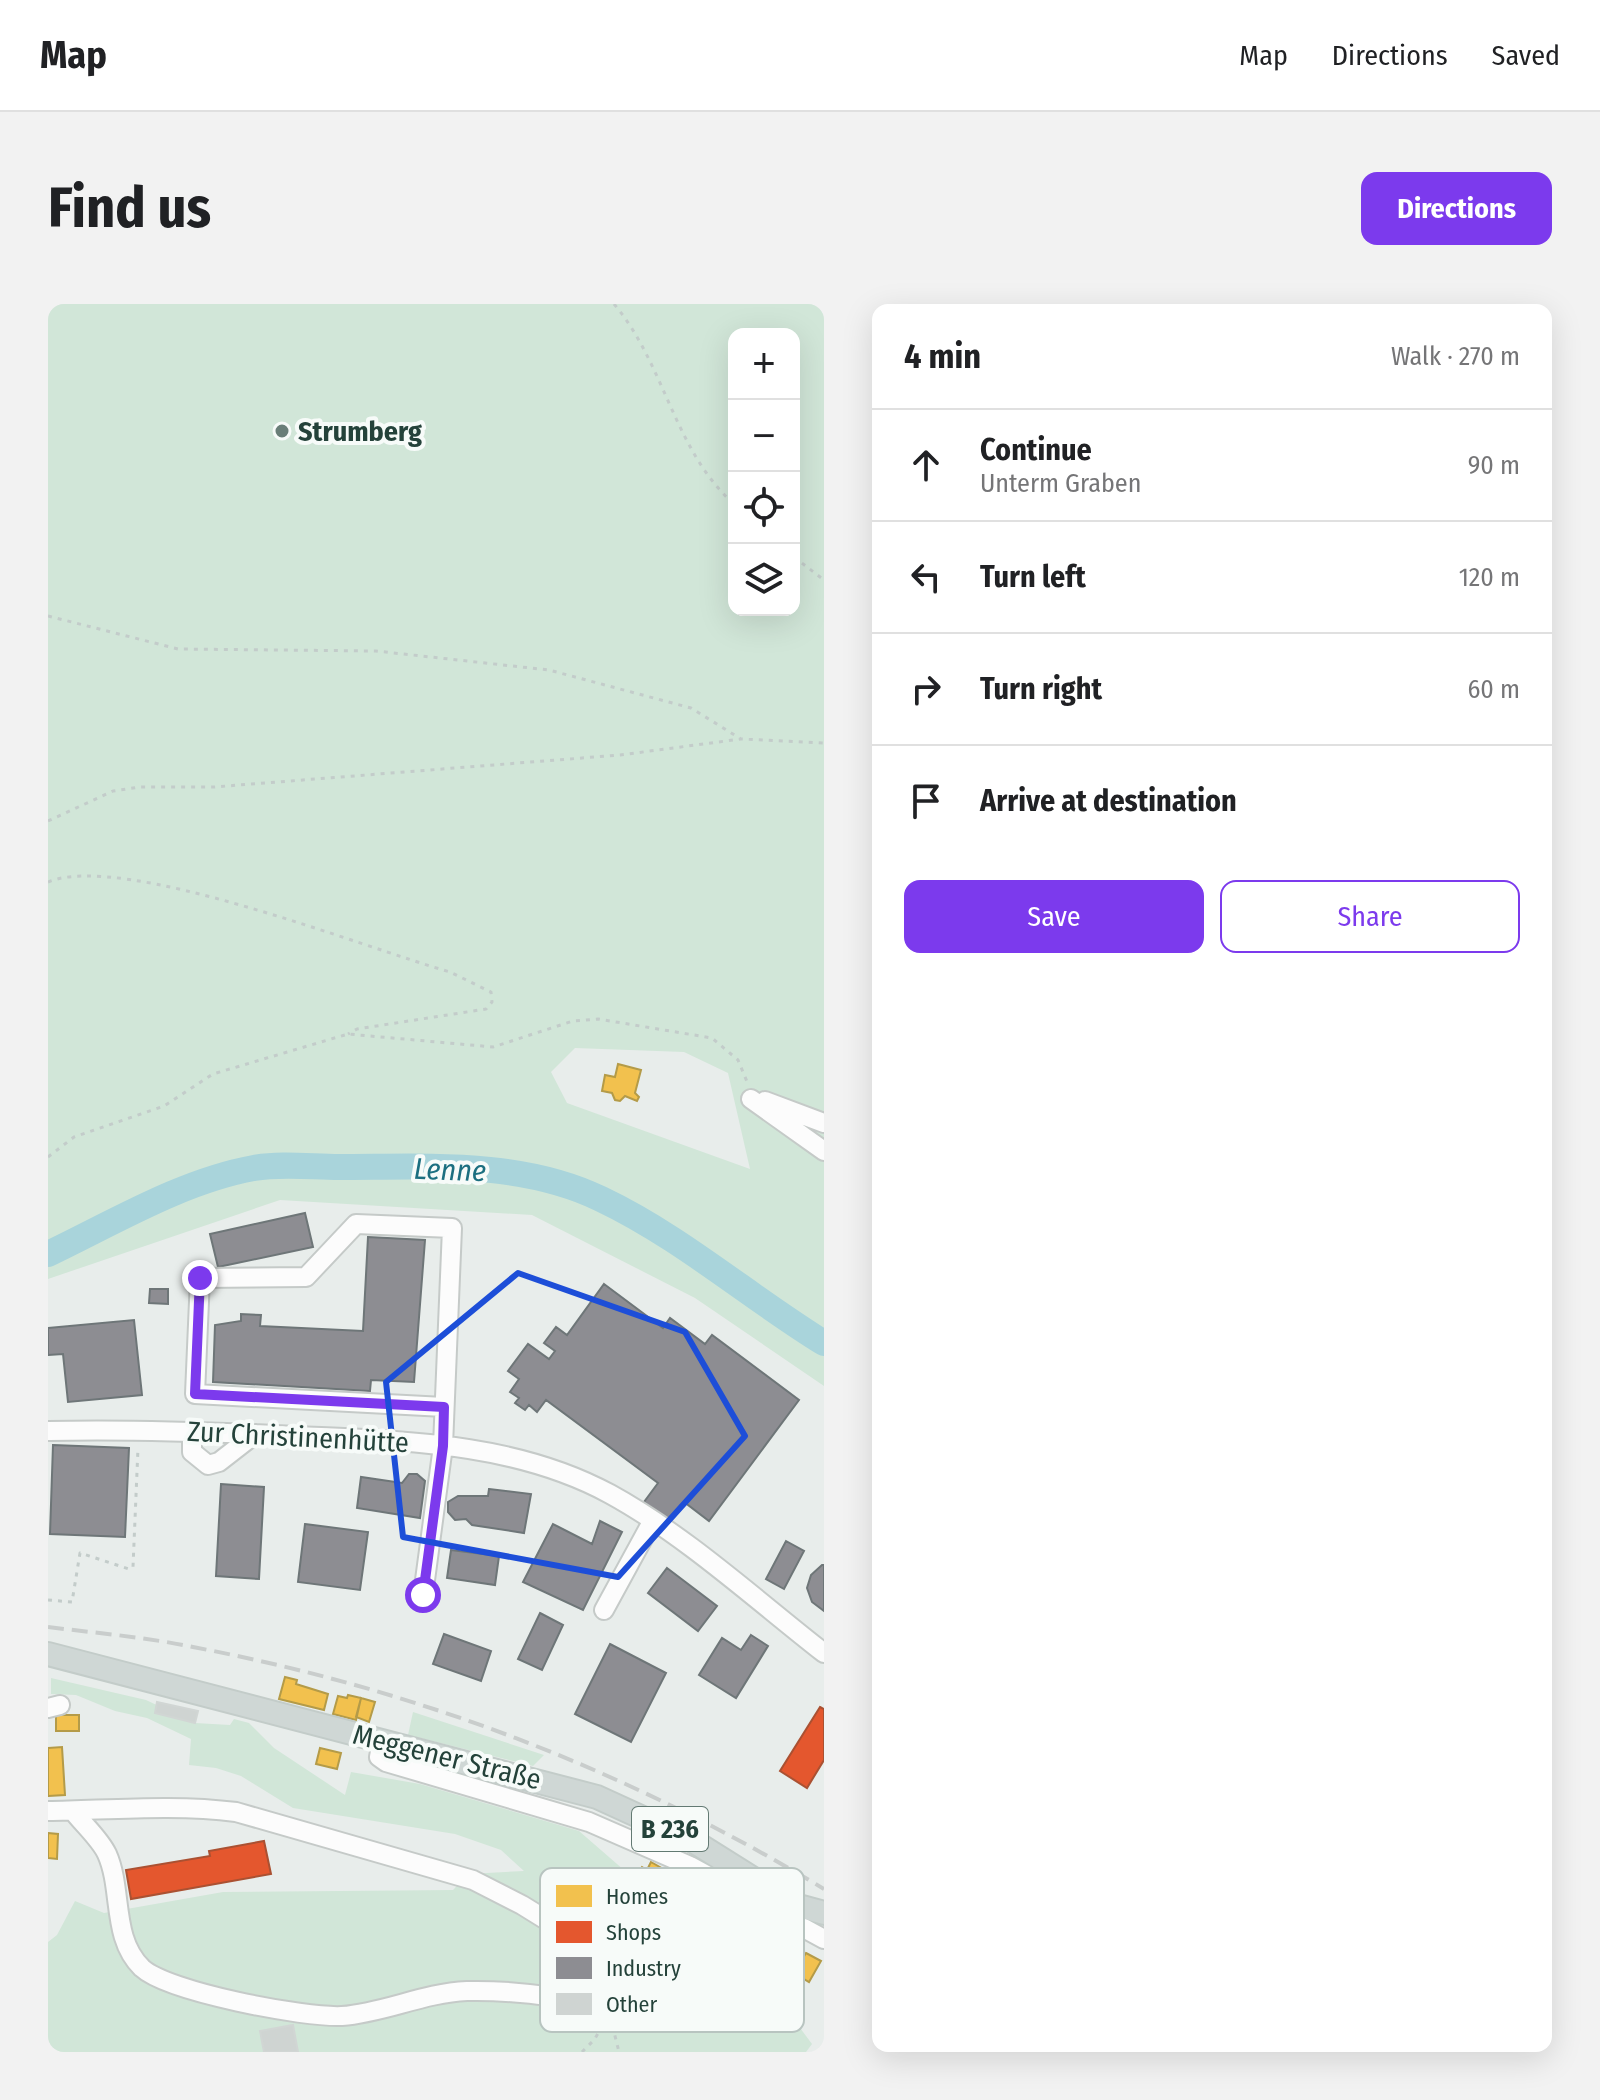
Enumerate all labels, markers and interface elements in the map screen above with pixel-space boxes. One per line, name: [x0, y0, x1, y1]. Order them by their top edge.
text: Map: [40, 32, 107, 78]
text: Map: [1239, 39, 1288, 72]
text: Directions: [1332, 39, 1448, 72]
text: Saved: [1492, 39, 1560, 72]
button: Directions: [1361, 172, 1552, 245]
text: Find us: [48, 175, 211, 242]
map controls: [728, 328, 800, 616]
button: +: [728, 328, 800, 400]
text: 4 min: [904, 336, 981, 377]
text: Walk · 270 m: [1391, 341, 1520, 372]
button: −: [728, 400, 800, 472]
place label: Strumberg: [298, 415, 422, 448]
marker: Strumberg: [273, 422, 291, 440]
text: Continue: [980, 432, 1092, 468]
icon: ahead: [904, 443, 948, 487]
text: 90 m: [1468, 450, 1520, 481]
text: Unterm Graben: [980, 468, 1141, 499]
button: locate: [728, 472, 800, 544]
button: layers: [728, 544, 800, 616]
icon: left: [904, 555, 948, 599]
text: Turn left: [980, 559, 1086, 595]
text: 120 m: [1459, 562, 1520, 593]
icon: right: [904, 667, 948, 711]
text: Turn right: [980, 671, 1102, 707]
text: 60 m: [1467, 674, 1520, 705]
icon: arrive: [904, 779, 948, 823]
text: Arrive at destination: [980, 783, 1237, 819]
button: Save: [904, 880, 1204, 953]
button: Share: [1220, 880, 1520, 953]
water label: Lenne: [413, 1151, 487, 1189]
route end: [182, 1260, 218, 1296]
street label: Zur Christinenhütte: [186, 1415, 410, 1459]
route start: [405, 1577, 441, 1613]
street label: Meggener Straße: [349, 1718, 545, 1796]
road number: B 236: [632, 1807, 708, 1851]
legend: [540, 1868, 804, 2032]
text: Homes: [606, 1883, 668, 1910]
text: Shops: [606, 1919, 661, 1946]
text: Industry: [606, 1955, 681, 1982]
text: Other: [606, 1991, 657, 2018]

